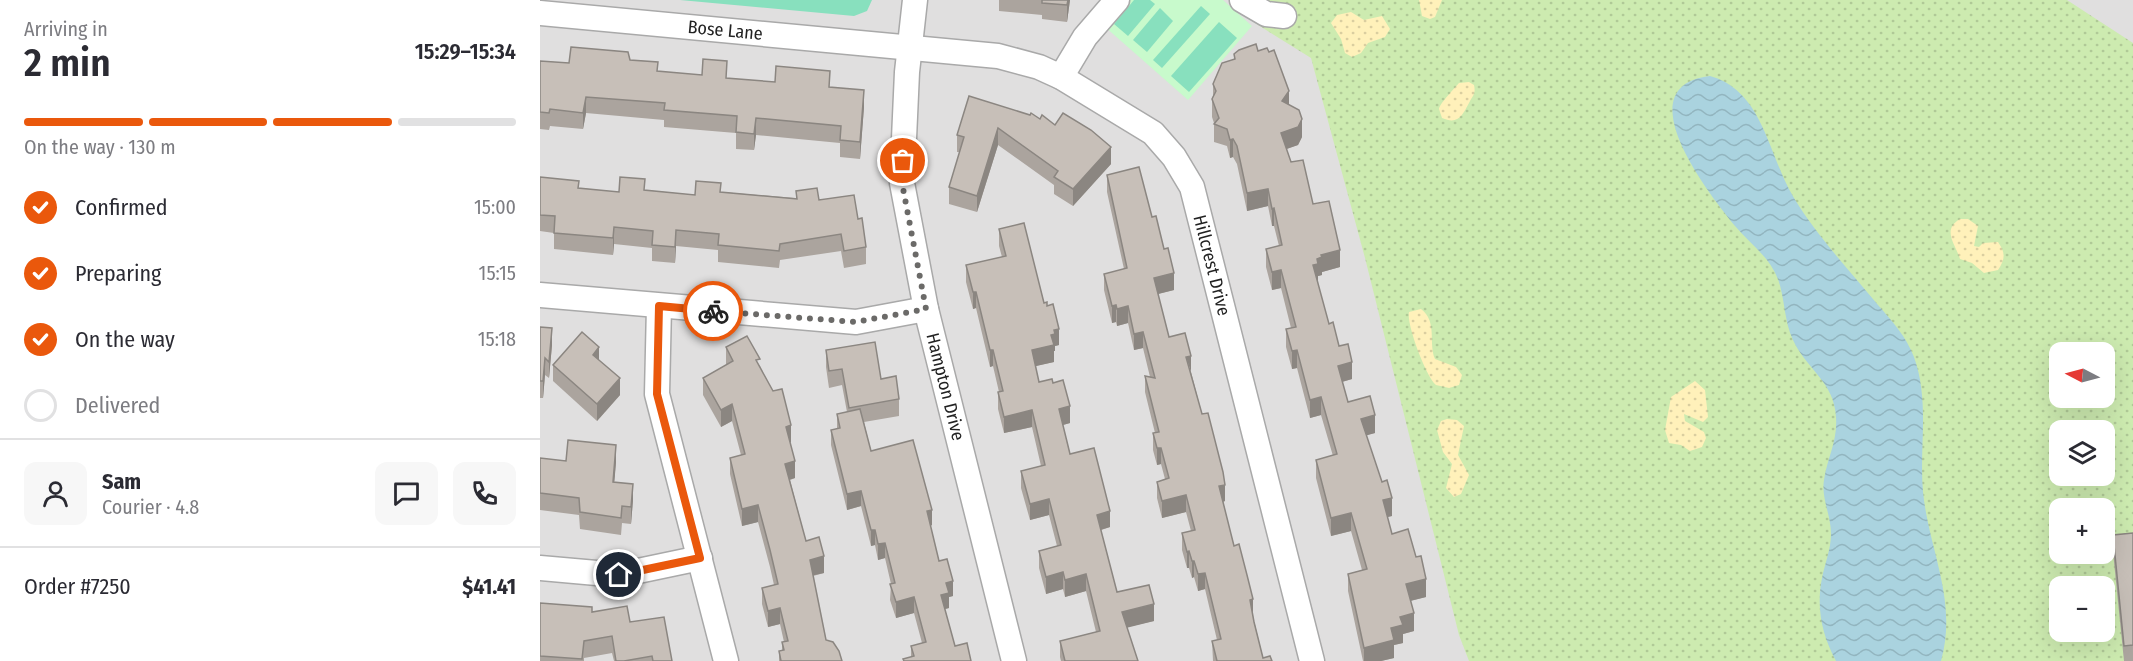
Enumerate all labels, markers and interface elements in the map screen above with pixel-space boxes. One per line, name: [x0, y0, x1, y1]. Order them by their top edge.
street label: Bose Lane: [687, 16, 764, 45]
text: Arriving in: [24, 17, 108, 41]
text: 15:29–15:34: [415, 38, 516, 65]
text: 2 min: [24, 40, 111, 86]
text: On the way · 130 m: [24, 135, 176, 159]
pin: [877, 135, 928, 186]
icon: bag: [886, 144, 919, 177]
icon: check: [24, 191, 57, 224]
text: Confirmed: [75, 194, 168, 221]
text: 15:00: [474, 195, 516, 219]
street label: Hillcrest Drive: [1188, 213, 1235, 318]
icon: check: [24, 257, 57, 290]
text: Preparing: [75, 260, 161, 287]
text: 15:15: [479, 261, 516, 285]
courier: [683, 281, 743, 341]
icon: bike: [697, 295, 730, 328]
icon: check: [24, 323, 57, 356]
text: On the way: [75, 326, 175, 353]
text: 15:18: [478, 327, 516, 351]
street label: Hampton Drive: [921, 331, 970, 443]
north arrow: [2049, 342, 2115, 408]
map controls: [2049, 342, 2115, 642]
text: Delivered: [75, 392, 160, 419]
button: layers: [2049, 420, 2115, 486]
button: person: [24, 462, 87, 525]
button: chat: [375, 462, 438, 525]
button: phone: [453, 462, 516, 525]
text: Sam: [102, 468, 141, 495]
text: Courier · 4.8: [102, 495, 199, 519]
button: +: [2049, 498, 2115, 564]
pin: [593, 549, 644, 600]
icon: home: [602, 558, 635, 591]
text: Order #7250: [24, 573, 131, 600]
text: $41.41: [462, 573, 516, 600]
button: −: [2049, 576, 2115, 642]

